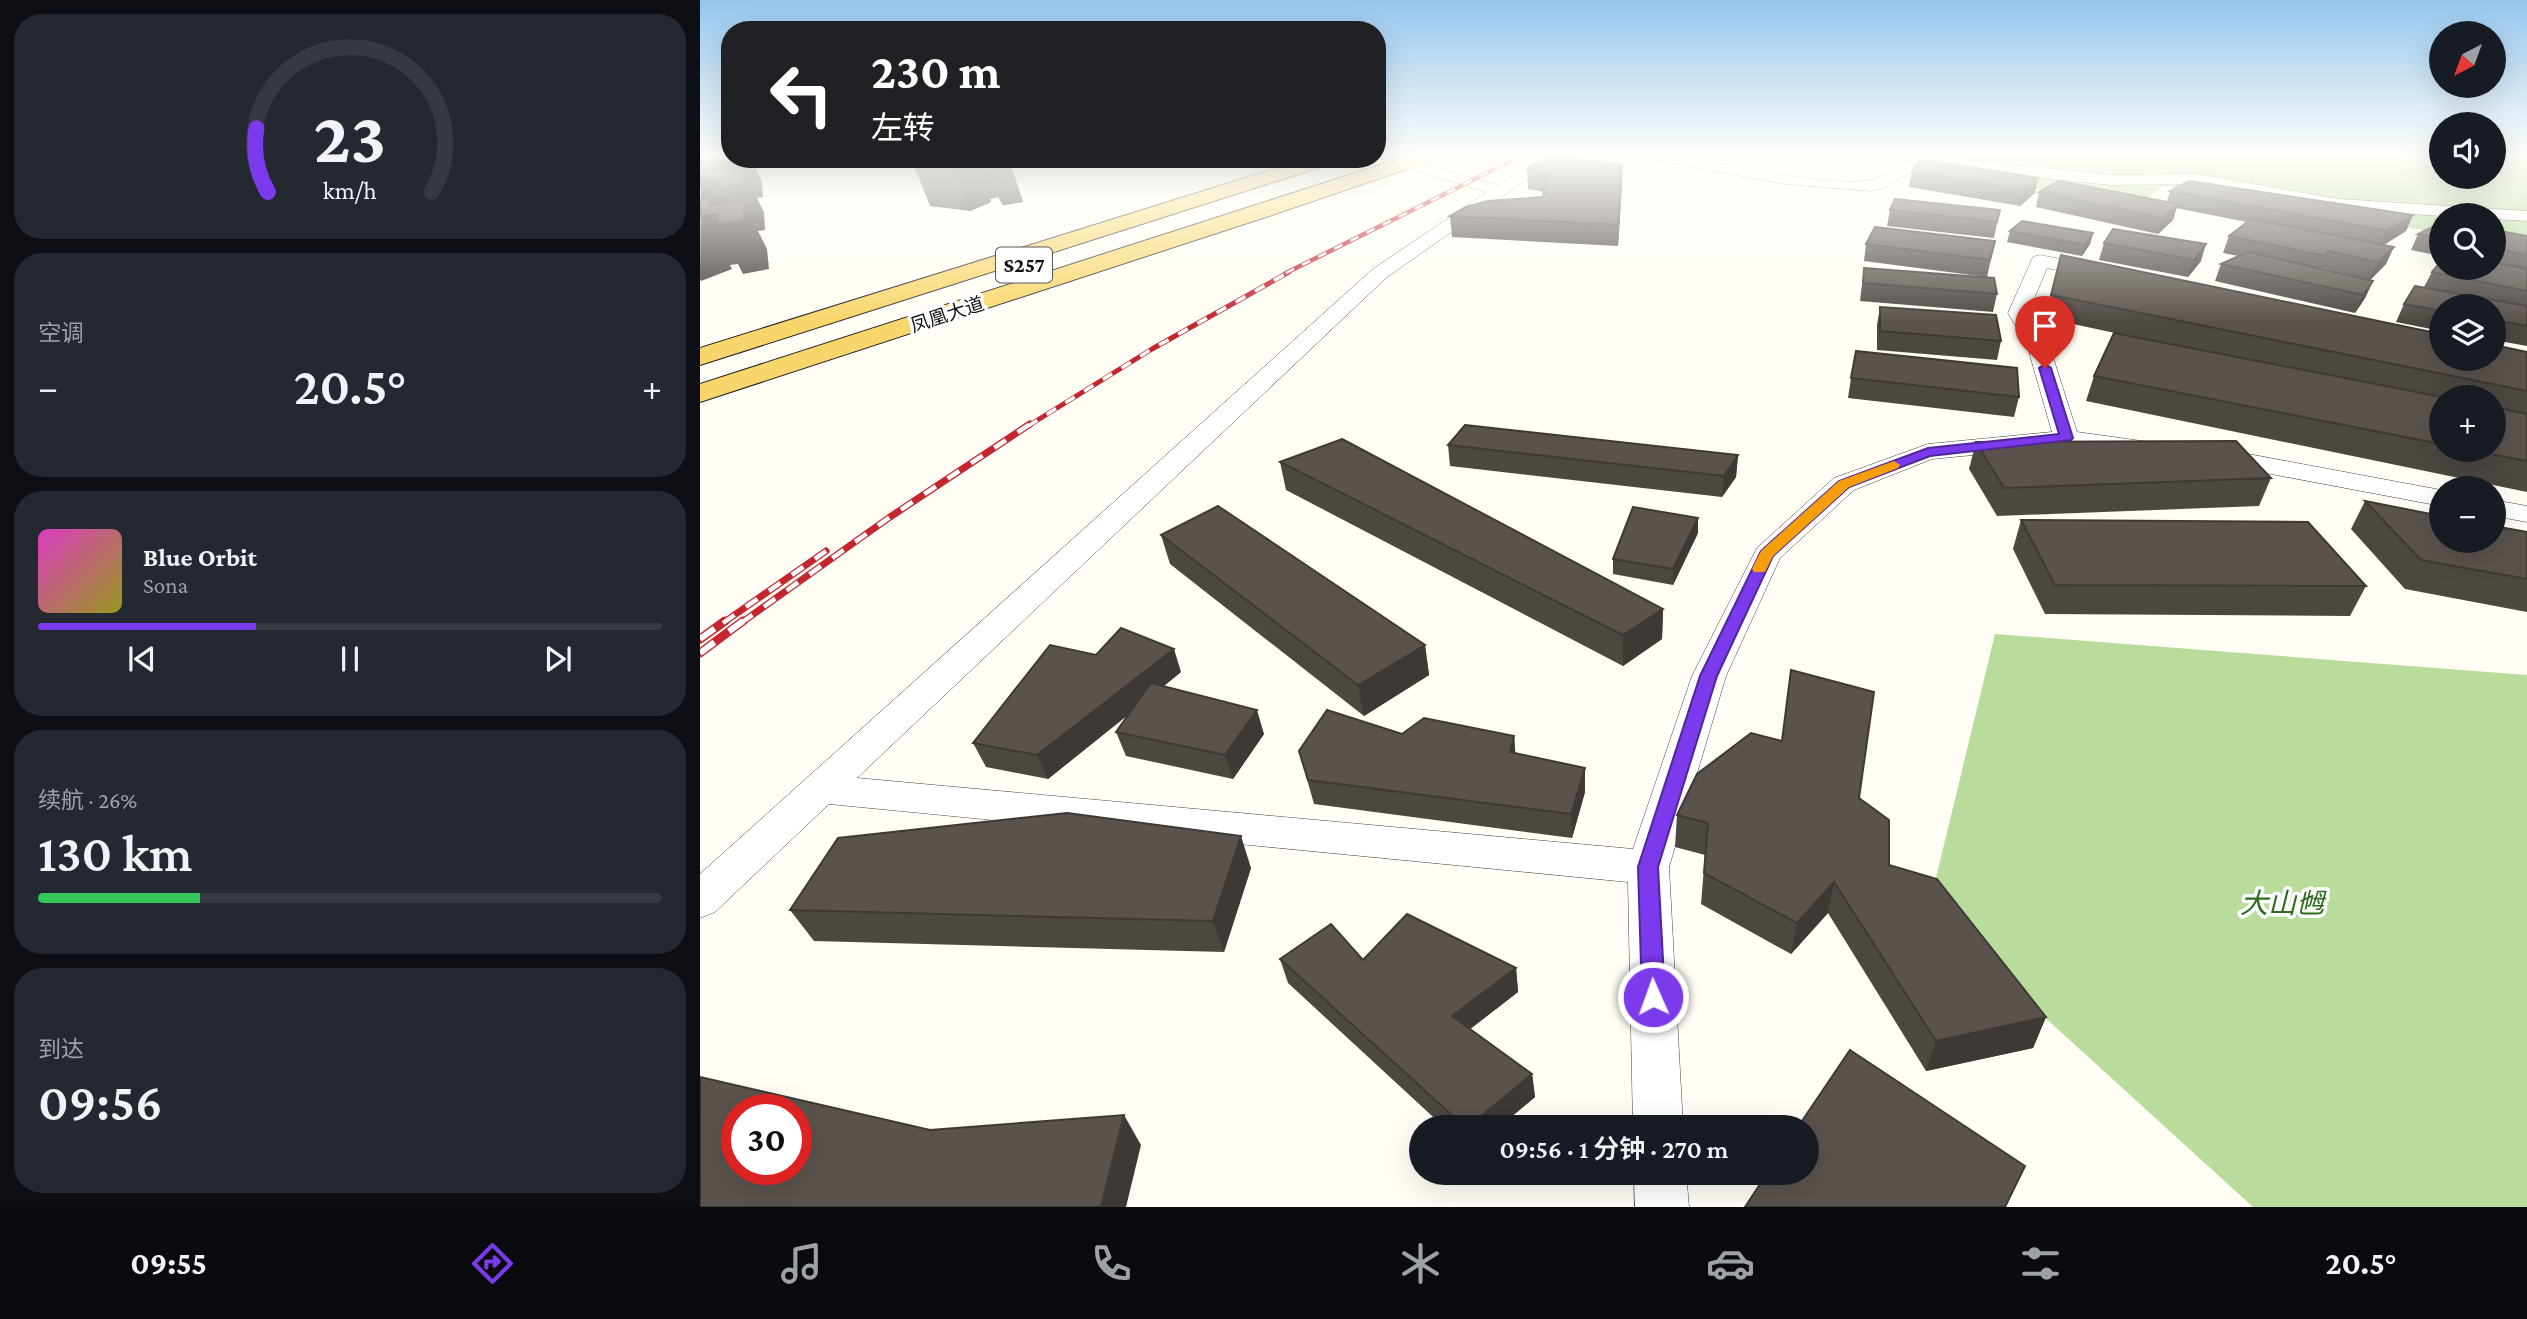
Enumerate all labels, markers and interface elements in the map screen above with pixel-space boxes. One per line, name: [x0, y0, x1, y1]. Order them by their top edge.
north arrow: [2429, 21, 2506, 98]
map controls: [2429, 21, 2506, 553]
text: 230 m: [871, 44, 1001, 99]
icon: left: [756, 49, 847, 140]
text: 23: [314, 98, 386, 179]
text: 左转: [871, 110, 935, 146]
button: sound: [2429, 112, 2506, 189]
text: km/h: [323, 177, 377, 204]
button: search: [2429, 203, 2506, 280]
road number: S257: [996, 247, 1052, 282]
street label: 凤凰大道: [908, 293, 987, 336]
button: layers: [2429, 294, 2506, 371]
pin: [2015, 296, 2075, 368]
icon: arrive: [2026, 307, 2064, 345]
text: 空调: [38, 320, 84, 346]
text: 20.5°: [294, 357, 406, 415]
text: −: [38, 366, 58, 408]
text: +: [642, 366, 662, 408]
button: +: [2429, 385, 2506, 462]
button: −: [2429, 476, 2506, 553]
text: Blue Orbit: [143, 543, 257, 572]
text: Sona: [143, 572, 188, 598]
icon: previous: [123, 640, 161, 678]
icon: pause: [331, 640, 369, 678]
icon: next: [539, 640, 577, 678]
text: 续航 · 26%: [38, 787, 137, 813]
text: 130 km: [38, 824, 193, 882]
park label: 大山乸: [2240, 888, 2327, 919]
position arrow: [1616, 960, 1690, 1034]
text: 到达: [38, 1036, 84, 1062]
text: 09:56: [38, 1073, 163, 1131]
speed limit sign: 30: [721, 1094, 812, 1185]
text: 09:56 · 1 分钟 · 270 m: [1500, 1135, 1728, 1164]
icon: directions: [468, 1239, 517, 1288]
icon: music: [777, 1239, 826, 1288]
icon: phone: [1087, 1239, 1136, 1288]
icon: climate: [1396, 1239, 1445, 1288]
icon: car: [1706, 1239, 1755, 1288]
icon: filters: [2016, 1239, 2065, 1288]
text: 09:55: [130, 1245, 207, 1281]
text: 20.5°: [2325, 1245, 2397, 1281]

